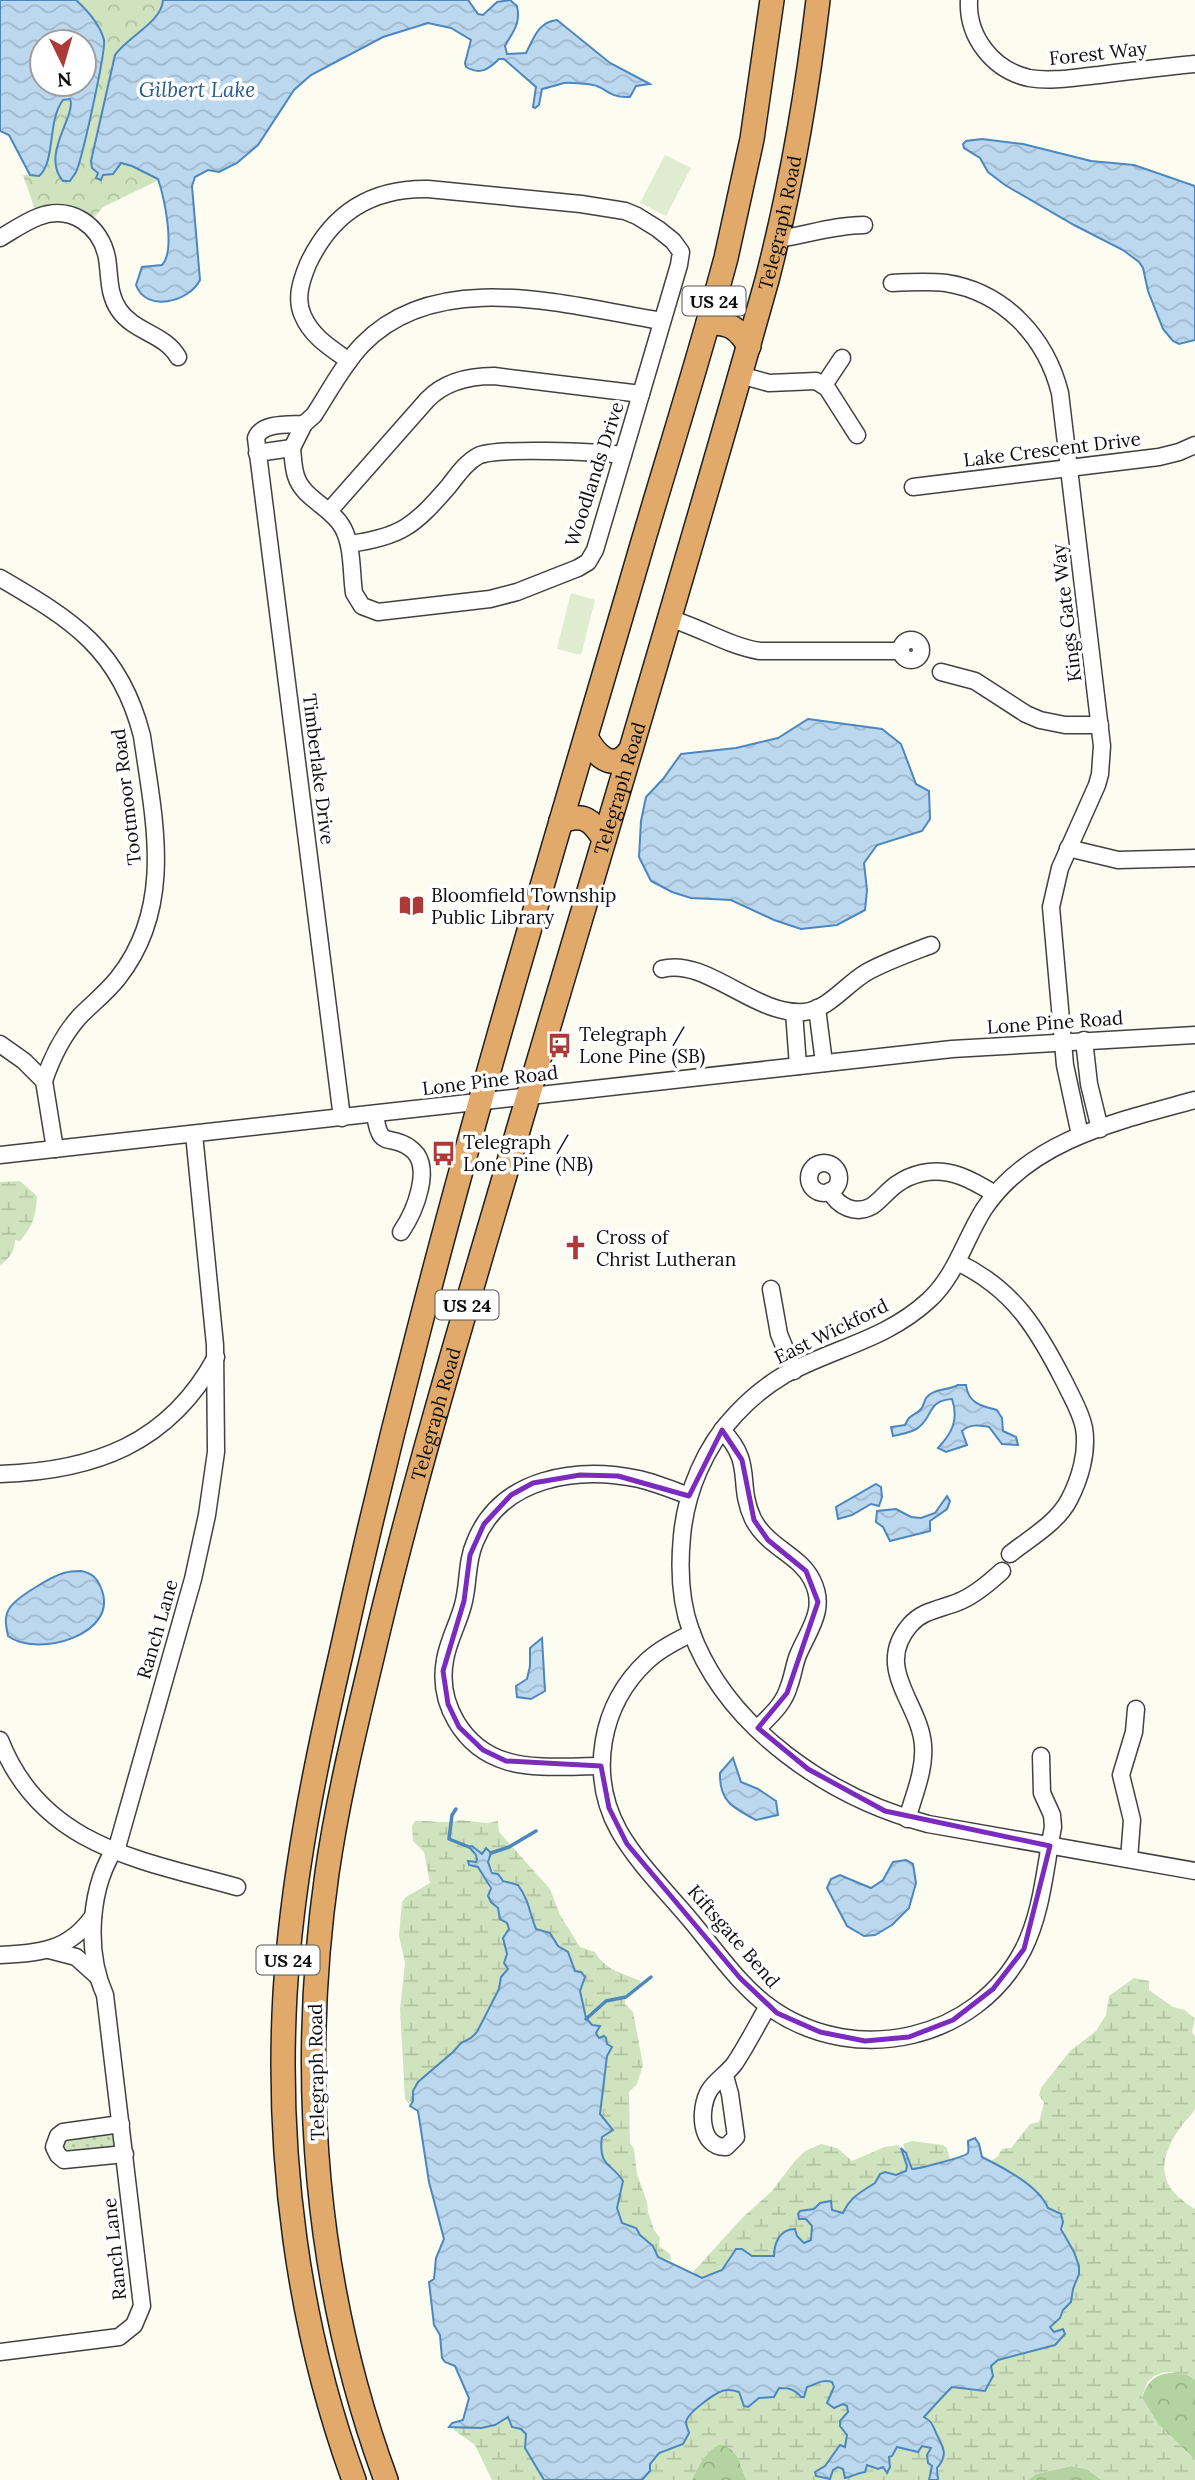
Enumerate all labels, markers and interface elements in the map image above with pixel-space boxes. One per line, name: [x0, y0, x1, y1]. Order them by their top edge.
north arrow: [28, 28, 98, 98]
street label: Forest Way: [1048, 36, 1148, 70]
text: N: [56, 67, 73, 93]
water label: Gilbert Lake: [139, 76, 255, 103]
street label: Telegraph Road: [753, 154, 806, 293]
road number: US 24: [682, 286, 746, 316]
street label: Woodlands Drive: [559, 399, 629, 549]
street label: Lake Crescent Drive: [962, 426, 1142, 472]
street label: Kings Gate Way: [1046, 543, 1086, 683]
street label: Timberlake Drive: [298, 692, 340, 846]
street label: Telegraph Road: [588, 719, 650, 858]
street label: Tootmoor Road: [106, 727, 146, 867]
place label: Bloomfield Township Public Library: [431, 883, 616, 929]
library icon: Bloomfield Township Public Library: [397, 892, 425, 920]
street label: Lone Pine Road: [986, 1005, 1124, 1039]
place label: Telegraph / Lone Pine (SB): [579, 1022, 705, 1069]
bus stop icon: Telegraph / Lone Pine (SB): [545, 1031, 573, 1059]
street label: Lone Pine Road: [421, 1060, 559, 1100]
place label: Telegraph / Lone Pine (NB): [463, 1130, 593, 1177]
bus stop icon: Telegraph / Lone Pine (NB): [429, 1139, 457, 1167]
place label: Cross of Christ Lutheran: [596, 1225, 736, 1271]
church icon: Cross of Christ Lutheran: [562, 1234, 590, 1262]
road number: US 24: [435, 1290, 498, 1320]
street label: East Wickford: [770, 1293, 892, 1369]
street label: Telegraph Road: [406, 1345, 466, 1483]
street label: Ranch Lane: [131, 1576, 183, 1682]
street label: Kiftsgate Bend: [683, 1879, 785, 1993]
road number: US 24: [256, 1946, 320, 1974]
street label: Telegraph Road: [303, 2003, 329, 2141]
street label: Ranch Lane: [97, 2197, 131, 2301]

